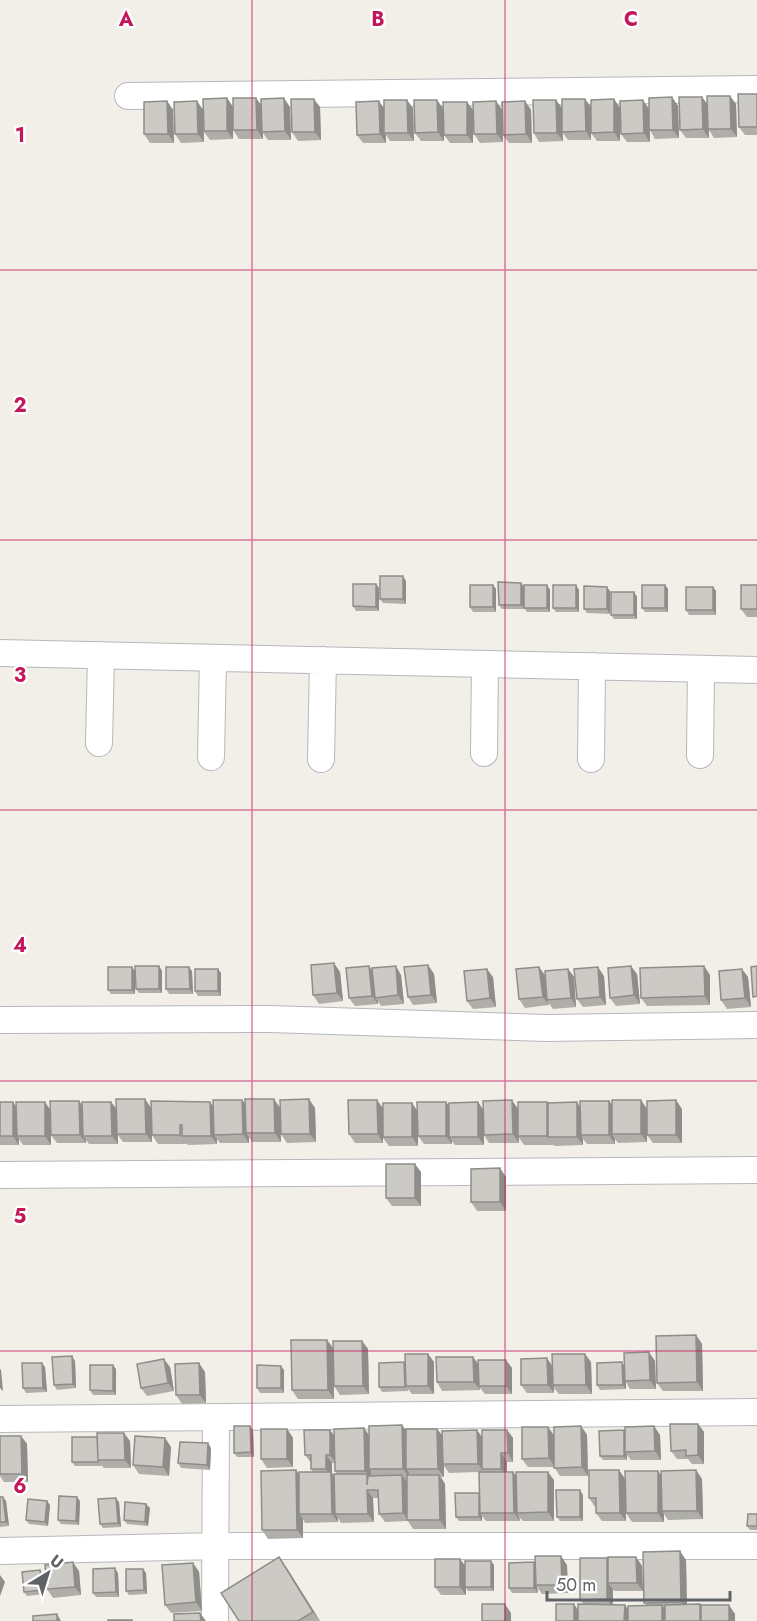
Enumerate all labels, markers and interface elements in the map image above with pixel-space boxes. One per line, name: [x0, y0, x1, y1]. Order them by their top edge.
text: A: [118, 5, 134, 34]
text: B: [371, 5, 385, 34]
text: C: [624, 5, 638, 34]
text: 1: [15, 121, 25, 150]
text: 2: [13, 391, 27, 420]
text: 3: [14, 661, 26, 690]
text: 4: [13, 931, 27, 960]
text: 5: [14, 1202, 27, 1231]
text: 6: [13, 1472, 27, 1501]
north arrow: [18, 1543, 78, 1603]
text: U: [45, 1549, 68, 1574]
scale bar: [547, 1564, 730, 1602]
text: 50 m: [556, 1572, 596, 1598]

